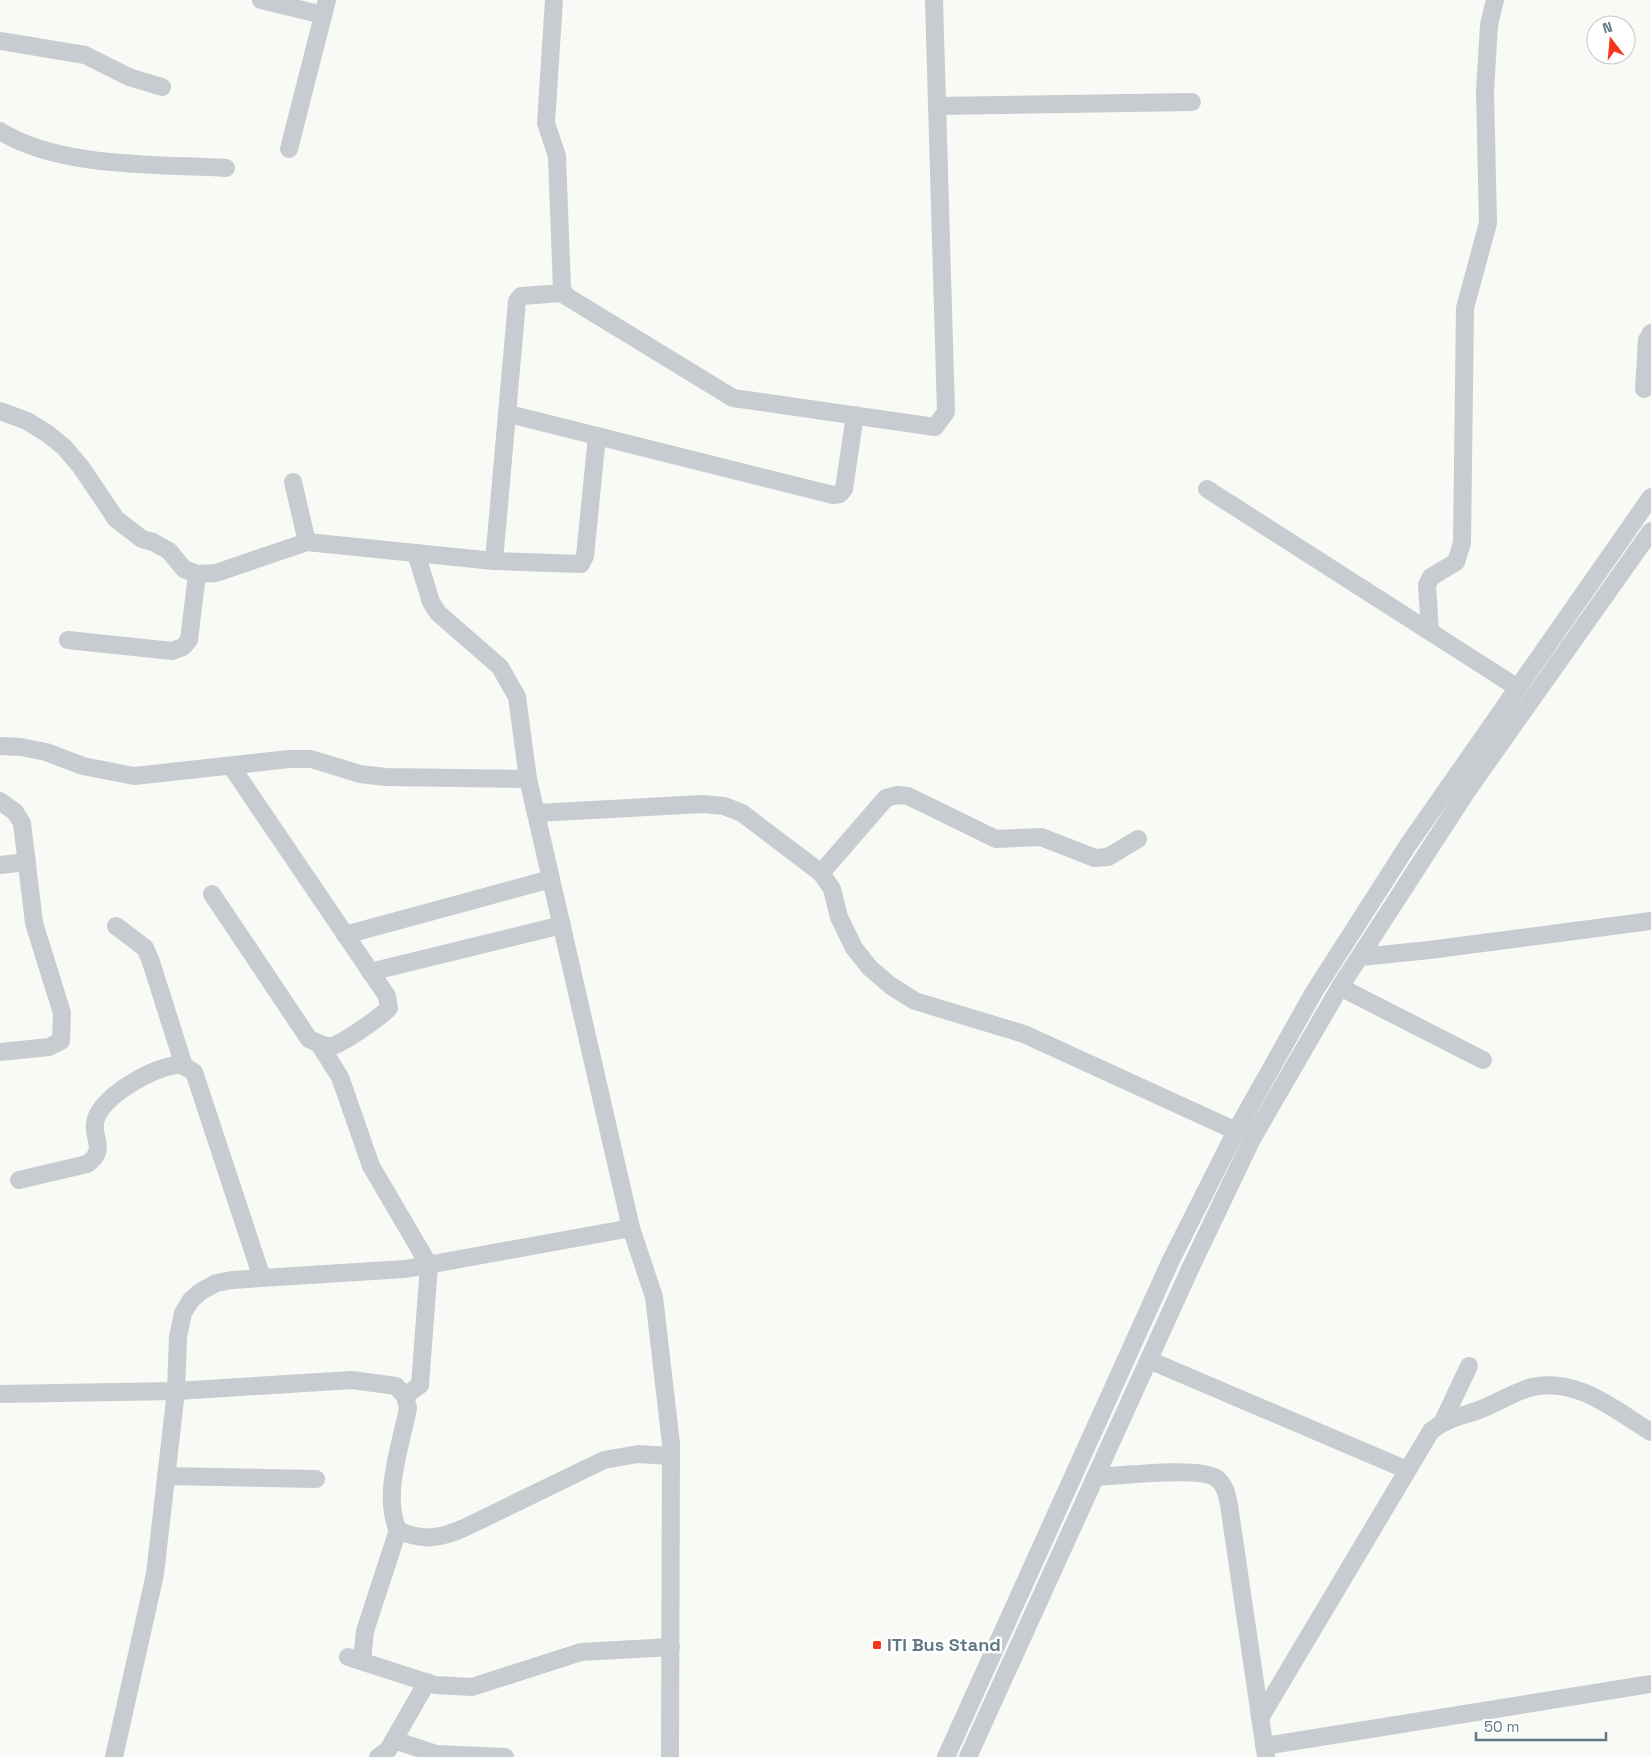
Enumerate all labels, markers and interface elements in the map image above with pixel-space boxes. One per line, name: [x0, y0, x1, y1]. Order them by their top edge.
north arrow: [1586, 15, 1636, 65]
text: N: [1600, 18, 1614, 37]
place label: ITI Bus Stand: [887, 1633, 1001, 1656]
marker: ITI Bus Stand: [871, 1639, 883, 1651]
scale bar: [1476, 1710, 1606, 1742]
text: 50 m: [1484, 1717, 1519, 1736]

